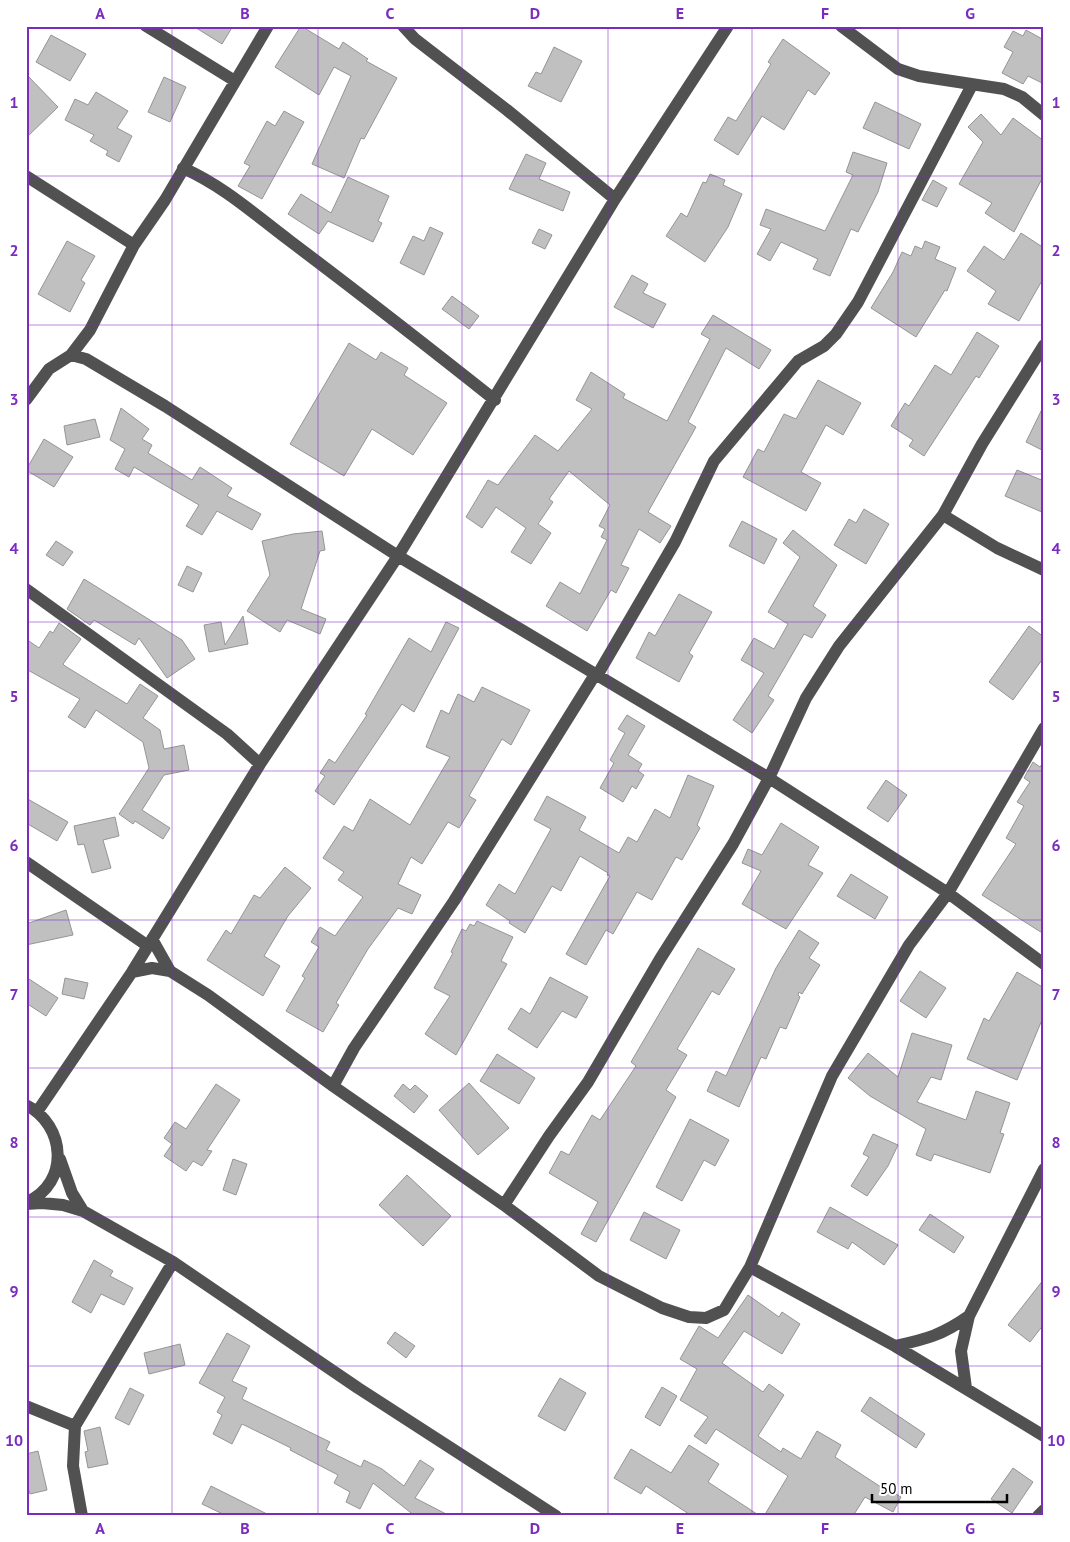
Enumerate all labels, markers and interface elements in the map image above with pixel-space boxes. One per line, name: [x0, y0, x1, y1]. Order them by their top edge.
text: A: [95, 3, 105, 23]
text: B: [240, 3, 250, 23]
text: C: [386, 3, 395, 23]
text: D: [530, 3, 540, 23]
text: E: [676, 3, 684, 23]
text: F: [821, 3, 829, 23]
text: G: [965, 3, 975, 23]
text: 1: [9, 92, 19, 112]
text: 1: [1051, 92, 1061, 112]
text: 2: [9, 240, 19, 260]
text: 2: [1051, 240, 1061, 260]
text: 3: [9, 389, 19, 409]
text: 3: [1051, 389, 1061, 409]
text: 4: [9, 538, 19, 558]
text: 4: [1051, 538, 1061, 558]
text: 5: [9, 686, 19, 706]
text: 5: [1051, 686, 1061, 706]
text: 6: [9, 835, 19, 855]
text: 6: [1051, 835, 1061, 855]
text: 7: [9, 984, 19, 1004]
text: 7: [1051, 984, 1061, 1004]
text: 8: [9, 1132, 19, 1152]
text: 8: [1051, 1132, 1061, 1152]
text: 9: [9, 1281, 19, 1301]
text: 9: [1051, 1281, 1061, 1301]
text: 10: [5, 1430, 23, 1450]
text: 10: [1047, 1430, 1065, 1450]
scale bar: [872, 1472, 1008, 1504]
text: 50 m: [880, 1479, 913, 1498]
text: A: [95, 1518, 105, 1538]
text: B: [240, 1518, 250, 1538]
text: C: [386, 1518, 395, 1538]
text: D: [530, 1518, 540, 1538]
text: E: [676, 1518, 684, 1538]
text: F: [821, 1518, 829, 1538]
text: G: [965, 1518, 975, 1538]

